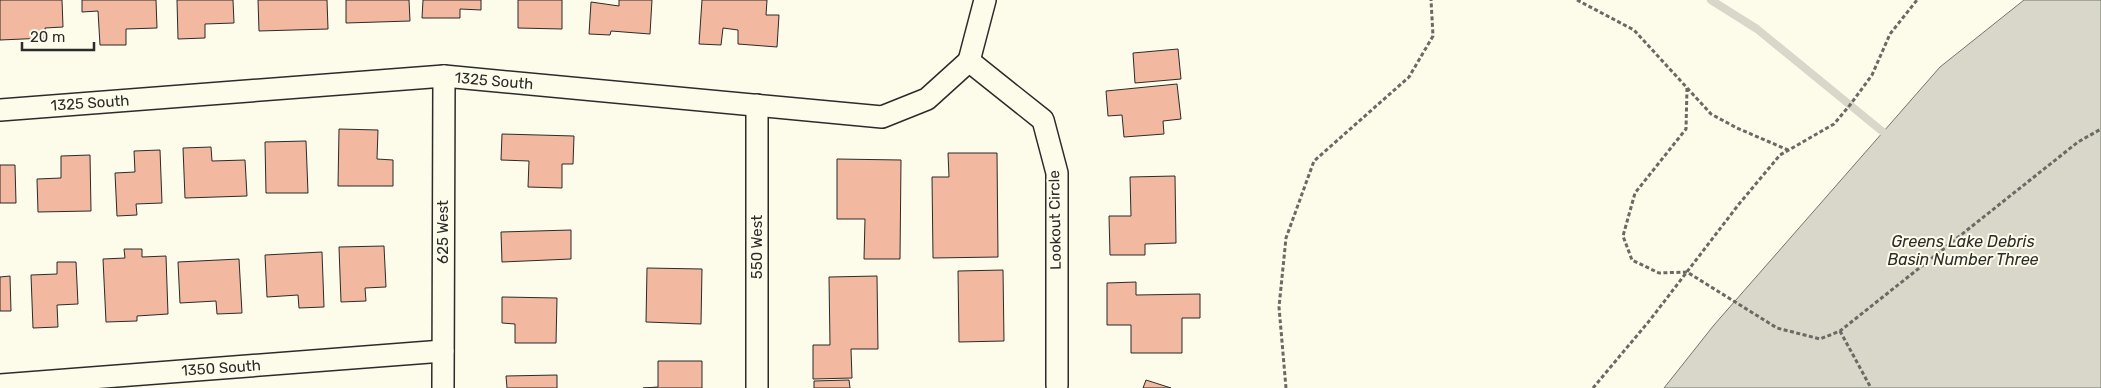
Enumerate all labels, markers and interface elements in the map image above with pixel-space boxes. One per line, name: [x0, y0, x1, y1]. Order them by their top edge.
scale bar: [22, 20, 95, 52]
text: 20 m: [30, 28, 65, 46]
street label: 1325 South: [454, 69, 534, 93]
street label: 1325 South: [50, 91, 130, 115]
street label: Lookout Circle: [1045, 170, 1065, 270]
street label: 625 West: [434, 200, 452, 264]
street label: 550 West: [748, 215, 766, 279]
water label: Greens Lake Debris Basin Number Three: [1887, 232, 2039, 269]
street label: 1350 South: [181, 356, 261, 380]

